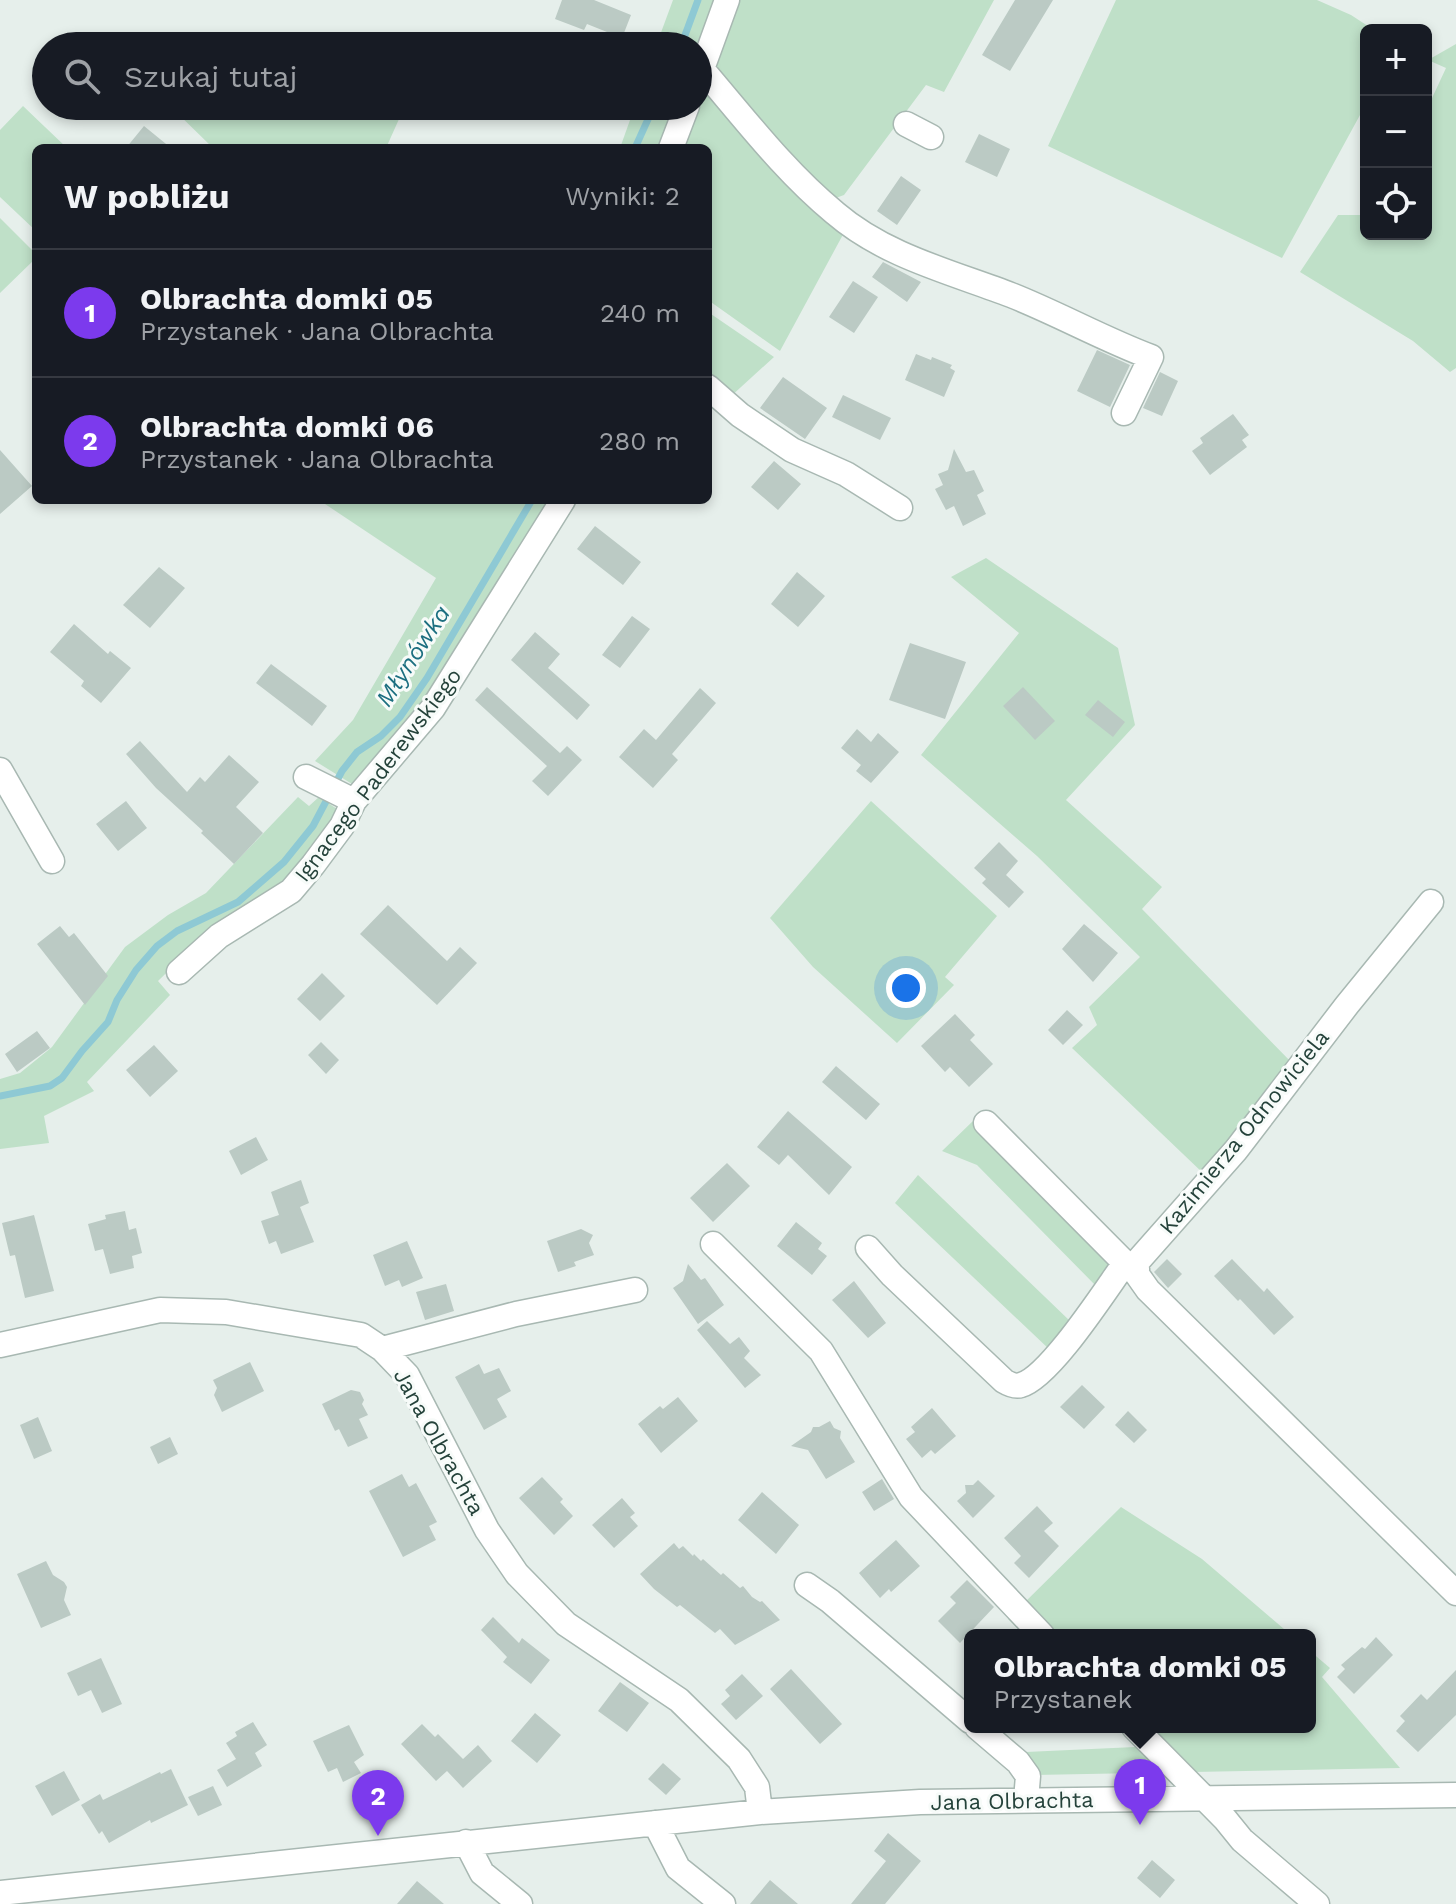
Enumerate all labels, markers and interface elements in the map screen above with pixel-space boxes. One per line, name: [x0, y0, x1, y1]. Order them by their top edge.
map controls: [1360, 24, 1432, 240]
button: +: [1360, 24, 1432, 96]
search box: [32, 32, 712, 120]
icon: search: [60, 54, 104, 98]
text: Szukaj tutaj: [124, 59, 298, 94]
button: −: [1360, 96, 1432, 168]
button: locate: [1360, 168, 1432, 240]
text: W pobliżu: [64, 176, 230, 216]
text: Wyniki: 2: [565, 181, 680, 211]
text: Olbrachta domki 05: [140, 281, 433, 316]
text: 1: [84, 298, 96, 328]
text: 240 m: [600, 298, 680, 328]
text: Przystanek · Jana Olbrachta: [140, 316, 494, 346]
text: Olbrachta domki 06: [140, 409, 434, 444]
text: 2: [82, 426, 98, 456]
text: 280 m: [599, 426, 680, 456]
text: Przystanek · Jana Olbrachta: [140, 444, 494, 474]
water label: Młynówka: [370, 600, 456, 712]
street label: Ignacego Paderewskiego: [290, 663, 466, 887]
your location: [886, 968, 926, 1008]
street label: Kazimierza Odnowiciela: [1154, 1025, 1334, 1239]
street label: Jana Olbrachta: [389, 1365, 489, 1519]
popup: [964, 1629, 1316, 1733]
text: Olbrachta domki 05: [994, 1649, 1286, 1684]
text: Przystanek: [994, 1684, 1132, 1714]
pin: 1: [1114, 1759, 1166, 1825]
pin: 2: [352, 1770, 404, 1836]
street label: Jana Olbrachta: [930, 1787, 1094, 1815]

